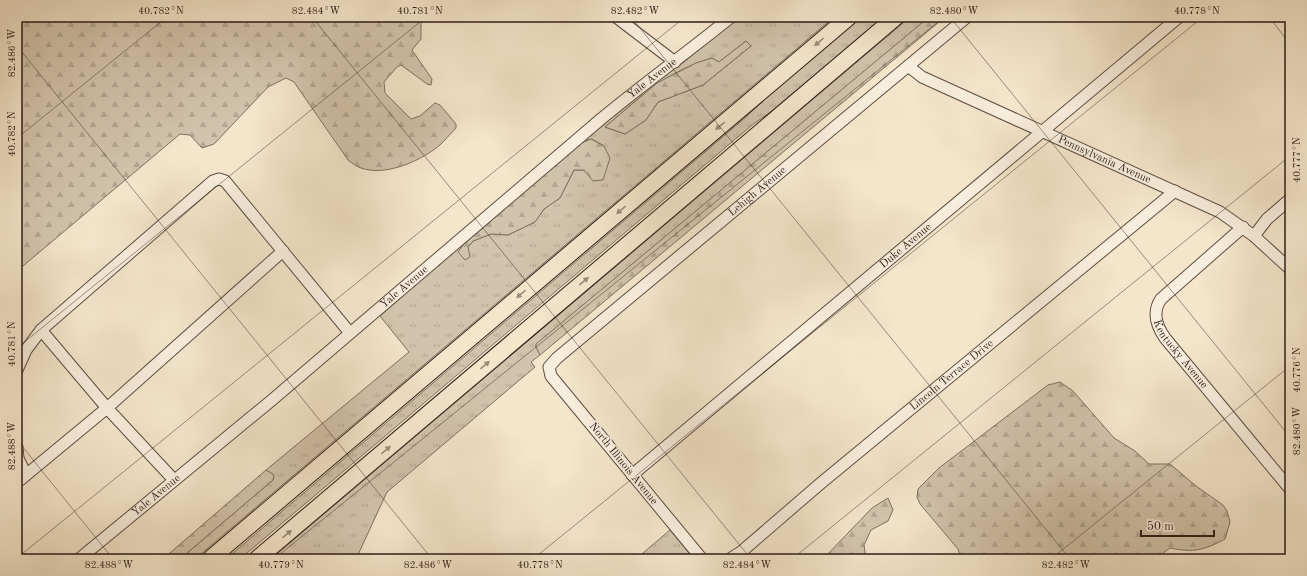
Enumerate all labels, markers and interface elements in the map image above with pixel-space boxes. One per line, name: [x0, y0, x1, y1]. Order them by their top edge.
text: 40.782°N: [138, 6, 184, 16]
text: 82.484°W: [292, 6, 340, 16]
text: 40.781°N: [397, 6, 443, 16]
text: 82.482°W: [611, 6, 659, 16]
text: 82.480°W: [930, 6, 978, 16]
text: 40.778°N: [1174, 6, 1220, 16]
text: 82.486°W: [7, 29, 17, 77]
one-way arrow: [813, 38, 824, 47]
street label: Yale Avenue: [625, 56, 679, 101]
text: 40.782°N: [7, 111, 17, 157]
one-way arrow: [714, 122, 725, 131]
street label: Pennsylvania Avenue: [1056, 134, 1153, 185]
text: 40.777°N: [1292, 137, 1302, 183]
street label: Lehigh Avenue: [726, 164, 788, 218]
one-way arrow: [615, 206, 626, 215]
street label: Duke Avenue: [878, 221, 934, 270]
street label: Yale Avenue: [378, 264, 430, 310]
one-way arrow: [579, 277, 590, 286]
one-way arrow: [516, 290, 527, 299]
street label: Kentucky Avenue: [1151, 318, 1210, 390]
text: 40.781°N: [7, 321, 17, 367]
street label: Lincoln Terrace Drive: [908, 338, 995, 413]
text: 40.776°N: [1292, 347, 1302, 393]
one-way arrow: [480, 361, 490, 370]
text: 82.480°W: [1292, 407, 1302, 455]
street label: North Illinois Avenue: [587, 421, 659, 507]
text: 82.488°W: [7, 422, 17, 470]
one-way arrow: [381, 445, 391, 454]
street label: Yale Avenue: [130, 472, 182, 518]
scale bar: [1141, 512, 1214, 538]
text: 50 m: [1147, 520, 1174, 533]
one-way arrow: [282, 529, 292, 538]
text: 82.488°W: [85, 560, 133, 570]
text: 40.779°N: [258, 560, 304, 570]
text: 82.486°W: [404, 560, 452, 570]
text: 40.778°N: [517, 560, 563, 570]
text: 82.484°W: [723, 560, 771, 570]
text: 82.482°W: [1042, 560, 1090, 570]

